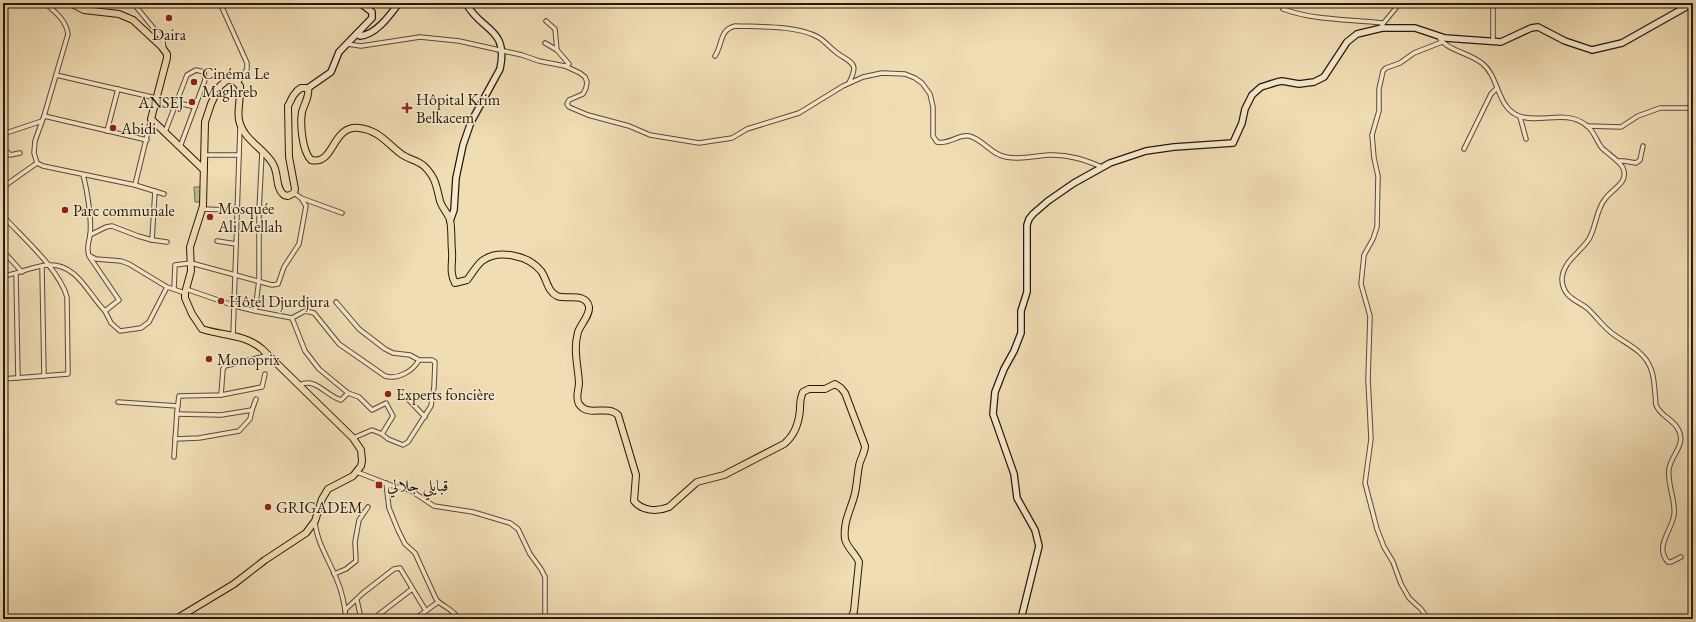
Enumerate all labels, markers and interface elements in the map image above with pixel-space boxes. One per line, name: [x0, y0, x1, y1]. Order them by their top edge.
marker: Daira: [164, 13, 174, 23]
place label: Daira: [152, 24, 187, 45]
place label: Cinéma Le Maghreb: [202, 63, 270, 102]
marker: Cinéma Le Maghreb: [189, 77, 199, 87]
place label: Hôpital Krim Belkacem: [416, 89, 501, 128]
place label: ANSEJ: [137, 92, 184, 113]
marker: ANSEJ: [187, 97, 197, 107]
marker: Hôpital Krim Belkacem: [401, 102, 413, 114]
place label: Abidi: [120, 118, 156, 139]
marker: Abidi: [108, 123, 118, 133]
place label: Mosquée Ali Mellah: [217, 198, 283, 237]
place label: Parc communale: [73, 200, 175, 221]
marker: Parc communale: [60, 205, 70, 215]
marker: Mosquée Ali Mellah: [205, 212, 215, 222]
place label: Hôtel Djurdjura: [229, 291, 330, 312]
marker: Hôtel Djurdjura: [216, 296, 226, 306]
place label: Monoprix: [217, 349, 280, 370]
marker: Monoprix: [204, 354, 214, 364]
place label: Experts foncière: [396, 384, 495, 405]
marker: Experts foncière: [383, 389, 393, 399]
place label: قبايلي جلالي: [387, 475, 448, 501]
marker: قبايلي جلالي: [374, 480, 384, 490]
place label: GRIGADEM: [276, 497, 363, 518]
marker: GRIGADEM: [263, 502, 273, 512]

